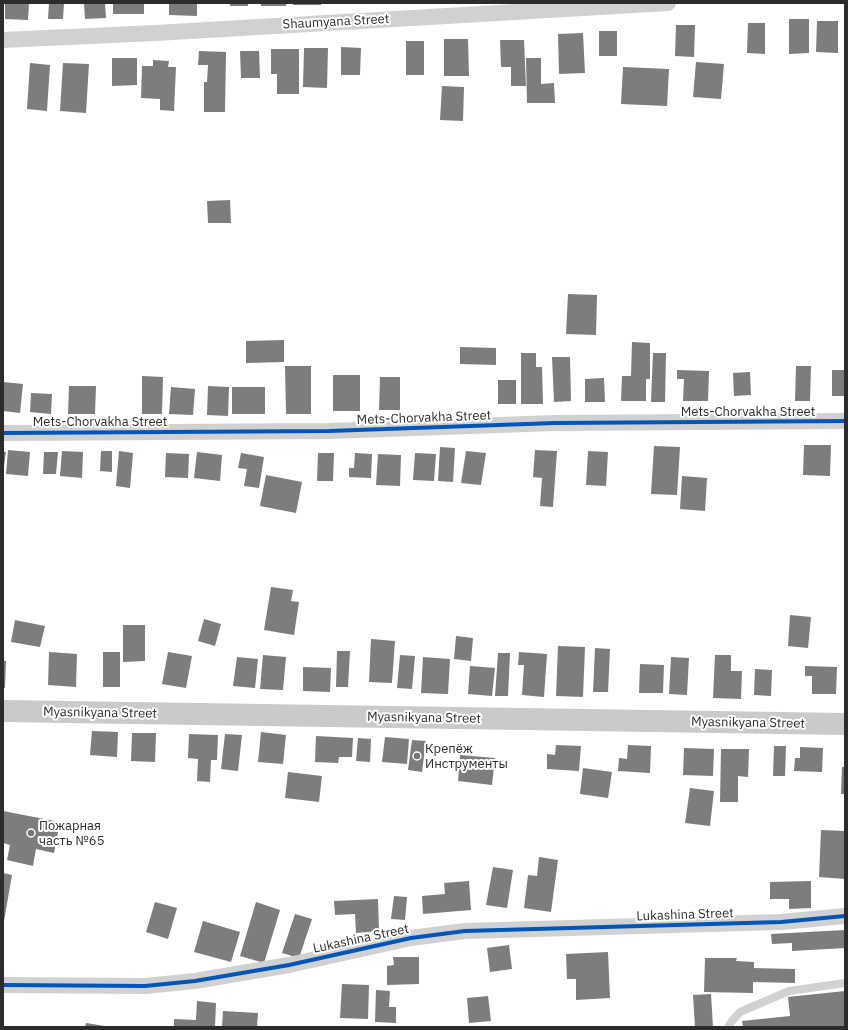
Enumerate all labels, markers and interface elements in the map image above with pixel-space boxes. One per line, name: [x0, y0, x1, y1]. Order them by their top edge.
street label: Shaumyana Street: [282, 11, 390, 33]
street label: Mets-Chorvakha Street: [681, 404, 815, 420]
street label: Mets-Chorvakha Street: [356, 408, 492, 428]
street label: Mets-Chorvakha Street: [33, 414, 167, 430]
street label: Myasnikyana Street: [43, 704, 157, 722]
street label: Myasnikyana Street: [367, 709, 481, 727]
street label: Myasnikyana Street: [691, 714, 805, 732]
place label: Крепёж Инструменты: [425, 741, 508, 772]
marker: Крепёж Инструменты: [412, 751, 422, 761]
place label: Пожарная часть №65: [39, 818, 104, 849]
marker: Пожарная часть №65: [26, 828, 36, 838]
street label: Lukashina Street: [636, 906, 734, 924]
street label: Lukashina Street: [312, 921, 410, 957]

